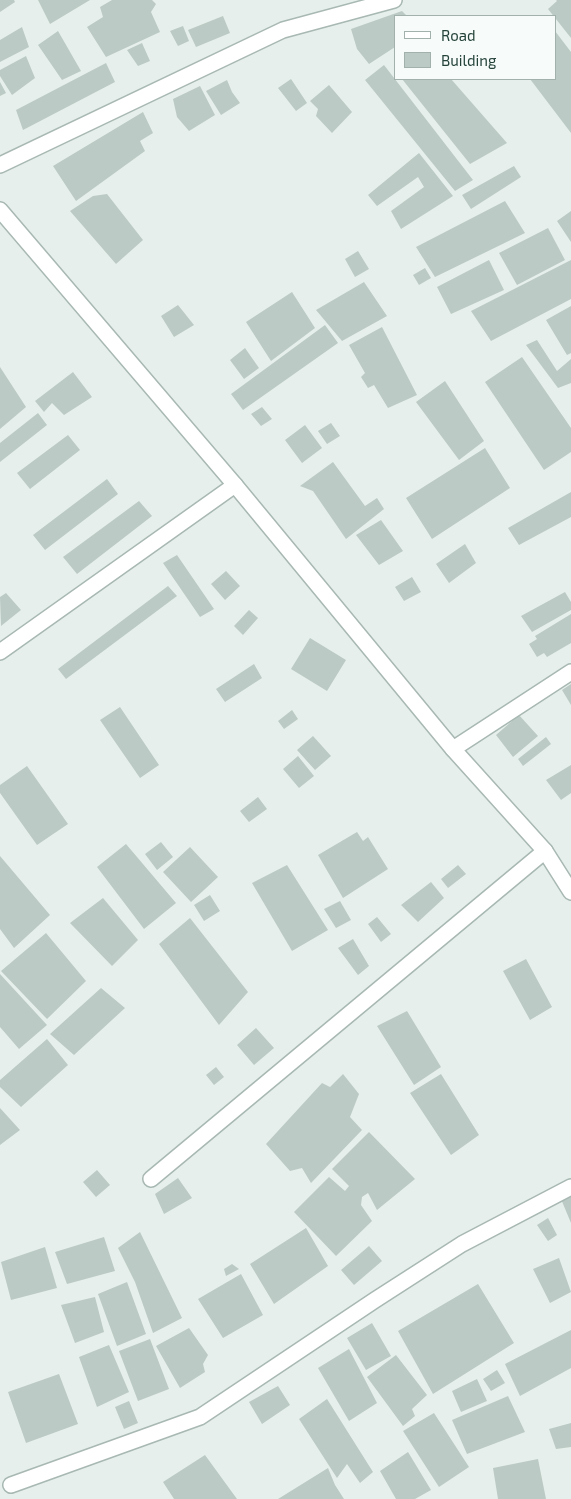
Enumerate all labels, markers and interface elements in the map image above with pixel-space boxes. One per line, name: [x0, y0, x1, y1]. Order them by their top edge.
legend: [394, 15, 556, 80]
text: Road: [441, 26, 476, 44]
text: Building: [441, 51, 496, 69]

